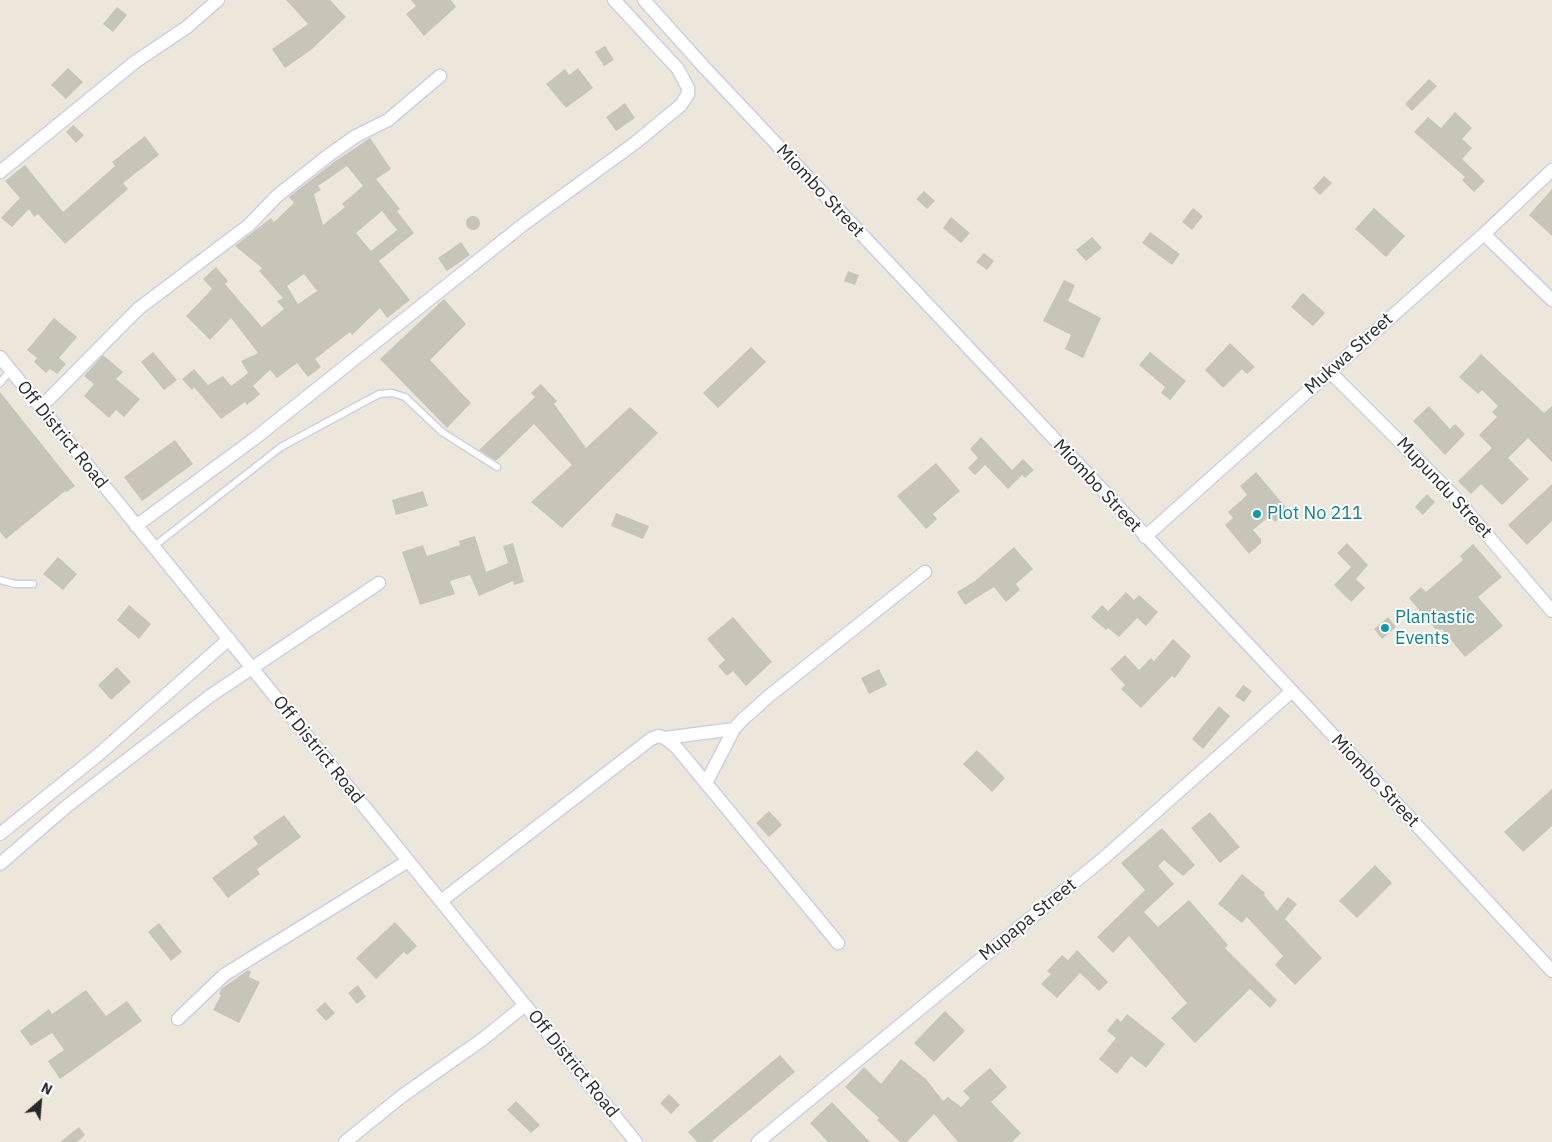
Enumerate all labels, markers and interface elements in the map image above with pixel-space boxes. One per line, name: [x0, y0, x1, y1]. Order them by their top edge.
street label: Miombo Street: [772, 140, 868, 242]
street label: Mukwa Street: [1300, 309, 1398, 399]
street label: Off District Road: [12, 377, 112, 493]
street label: Mupundu Street: [1392, 433, 1496, 543]
street label: Miombo Street: [1049, 435, 1145, 537]
place label: Plot No 211: [1267, 503, 1363, 525]
marker: Plot No 211: [1251, 508, 1263, 520]
place label: Plantastic Events: [1395, 607, 1475, 650]
marker: Plantastic Events: [1379, 622, 1391, 634]
street label: Off District Road: [268, 692, 368, 808]
street label: Miombo Street: [1327, 730, 1423, 832]
street label: Mupapa Street: [975, 874, 1081, 966]
street label: Off District Road: [523, 1006, 623, 1122]
north arrow: [15, 1077, 65, 1127]
text: N: [38, 1078, 55, 1099]

